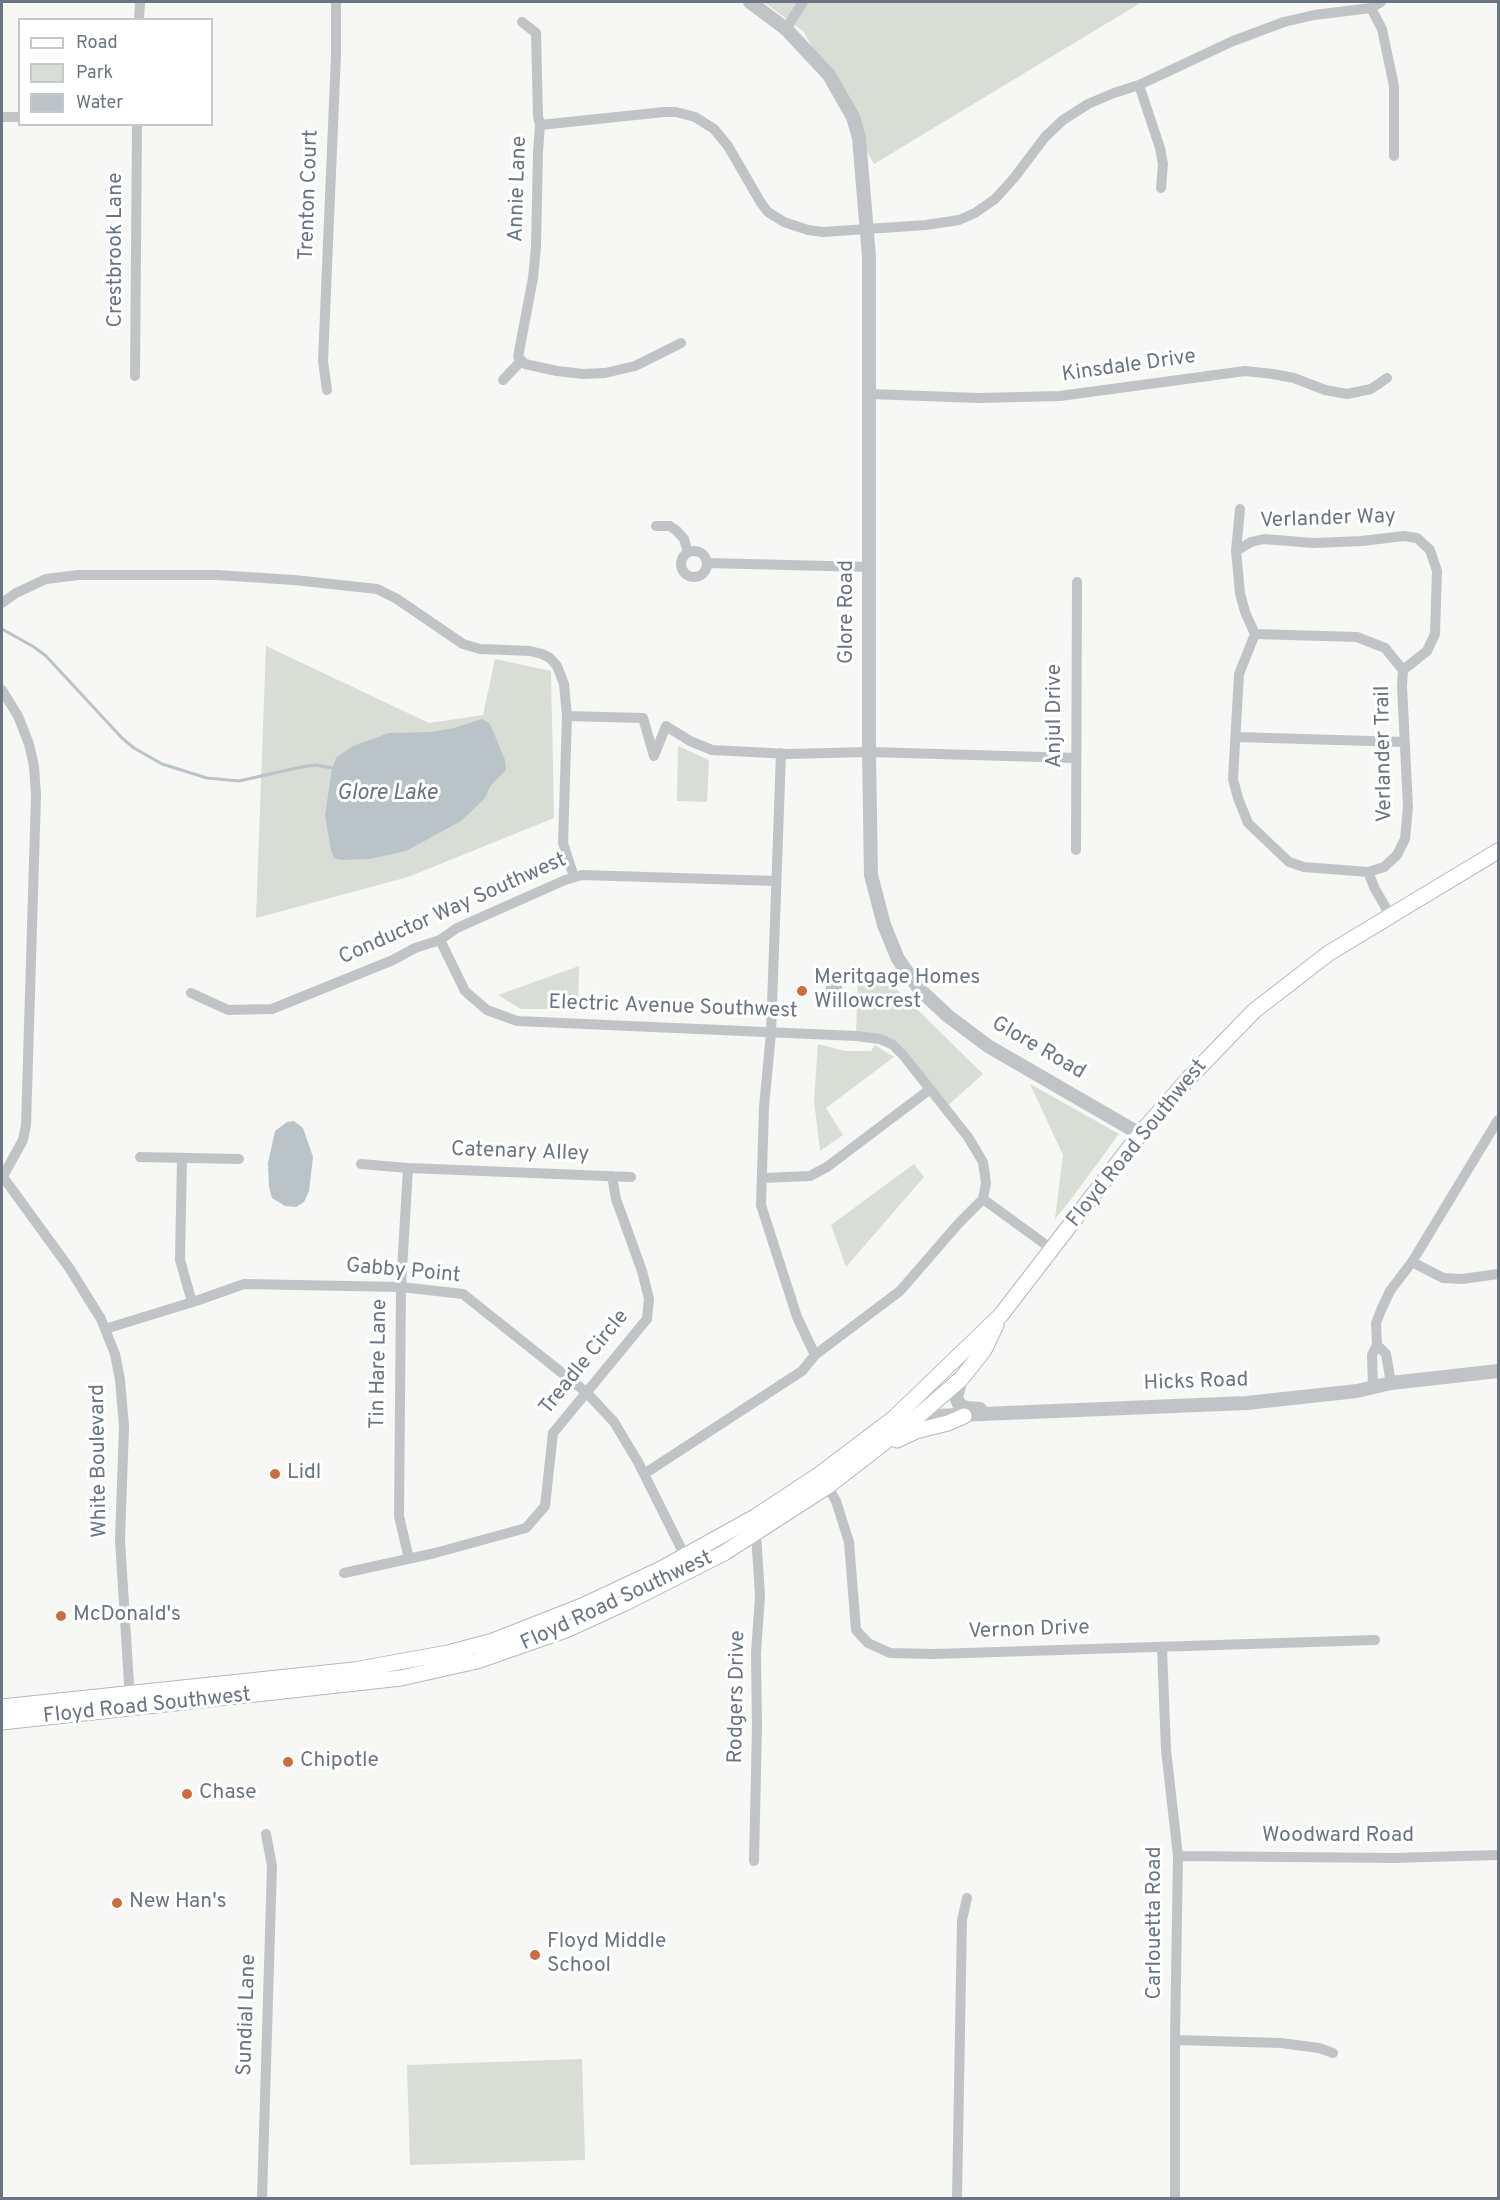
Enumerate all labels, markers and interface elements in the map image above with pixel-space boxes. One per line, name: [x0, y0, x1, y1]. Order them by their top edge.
legend: [18, 18, 213, 126]
text: Road: [76, 32, 118, 55]
text: Park: [76, 62, 113, 85]
text: Water: [76, 92, 123, 115]
street label: Trenton Court: [295, 129, 325, 261]
street label: Annie Lane: [505, 135, 533, 243]
street label: Crestbrook Lane: [104, 172, 130, 328]
street label: Kinsdale Drive: [1060, 345, 1198, 389]
street label: Verlander Way: [1260, 505, 1396, 535]
street label: Glore Road: [835, 560, 861, 664]
street label: Anjul Drive: [1043, 664, 1069, 768]
street label: Verlander Trail: [1371, 685, 1399, 823]
water label: Glore Lake: [337, 782, 437, 808]
street label: Conductor Way Southwest: [335, 848, 571, 972]
place label: Meritgage Homes Willowcrest: [814, 966, 980, 1016]
marker: Meritgage Homes Willowcrest: [795, 984, 809, 998]
street label: Electric Avenue Southwest: [548, 991, 798, 1025]
street label: Glore Road: [987, 1012, 1089, 1086]
street label: Floyd Road Southwest: [1063, 1055, 1213, 1233]
street label: Catenary Alley: [450, 1138, 590, 1168]
street label: Gabby Point: [345, 1254, 461, 1290]
street label: Tin Hare Lane: [366, 1299, 394, 1429]
street label: Treadle Circle: [535, 1305, 635, 1421]
street label: Hicks Road: [1143, 1369, 1249, 1397]
street label: White Boulevard: [86, 1384, 114, 1538]
place label: Lidl: [287, 1461, 321, 1487]
marker: Lidl: [268, 1467, 282, 1481]
street label: Floyd Road Southwest: [517, 1547, 717, 1657]
place label: McDonald's: [73, 1603, 181, 1629]
marker: McDonald's: [54, 1609, 68, 1623]
street label: Vernon Drive: [968, 1616, 1090, 1646]
street label: Rodgers Drive: [724, 1630, 752, 1764]
street label: Floyd Road Southwest: [42, 1684, 252, 1730]
place label: Chipotle: [300, 1749, 379, 1775]
marker: Chipotle: [281, 1755, 295, 1769]
place label: Chase: [199, 1781, 256, 1807]
marker: Chase: [180, 1787, 194, 1801]
street label: Woodward Road: [1262, 1824, 1414, 1850]
street label: Carlouetta Road: [1143, 1847, 1169, 1999]
place label: New Han's: [129, 1890, 227, 1916]
marker: New Han's: [110, 1896, 124, 1910]
place label: Floyd Middle School: [547, 1930, 666, 1980]
marker: Floyd Middle School: [528, 1948, 542, 1962]
street label: Sundial Lane: [233, 1954, 263, 2076]

